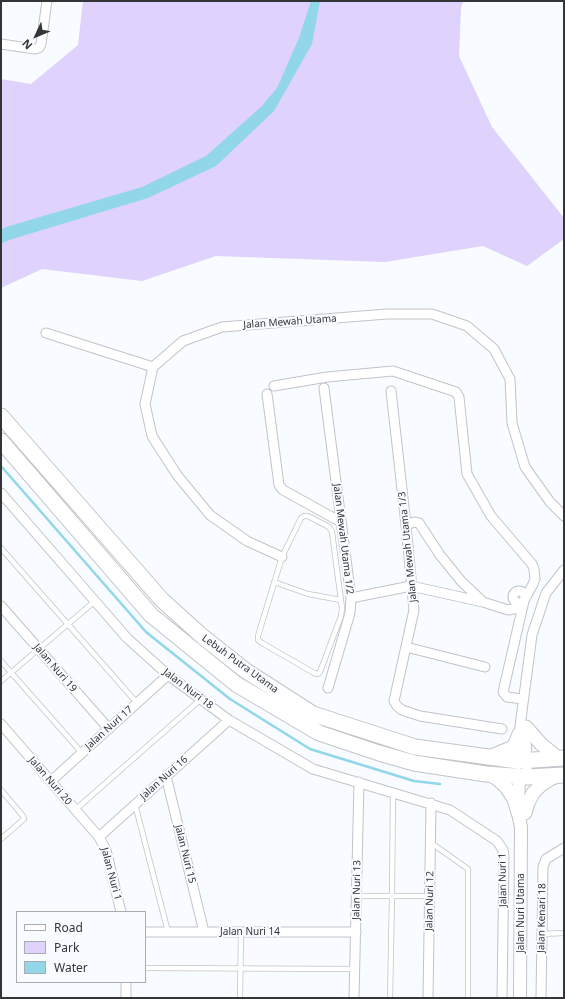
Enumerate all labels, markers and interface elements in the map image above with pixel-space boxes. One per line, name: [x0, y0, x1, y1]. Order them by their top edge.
north arrow: [16, 16, 56, 56]
text: N: [19, 36, 36, 53]
street label: Jalan Mewah Utama: [243, 313, 337, 331]
street label: Jalan Mewah Utama 1/2: [330, 483, 356, 595]
street label: Jalan Mewah Utama 1/3: [396, 491, 420, 603]
street label: Lebuh Putra Utama: [199, 632, 281, 696]
street label: Jalan Nuri 19: [31, 641, 79, 695]
street label: Jalan Nuri 18: [160, 666, 216, 712]
street label: Jalan Nuri 17: [83, 704, 135, 752]
street label: Jalan Nuri 20: [26, 754, 74, 808]
street label: Jalan Nuri 16: [138, 754, 190, 802]
street label: Jalan Nuri 15: [172, 824, 198, 884]
street label: Jalan Nuri 1: [98, 846, 124, 902]
street label: Jalan Nuri 1: [497, 853, 509, 907]
street label: Jalan Nuri 13: [350, 860, 364, 920]
street label: Jalan Nuri 12: [423, 871, 437, 931]
street label: Jalan Nuri Utama: [515, 873, 527, 953]
street label: Jalan Kenari 18: [535, 883, 549, 953]
legend: [16, 911, 146, 983]
text: Road: [54, 919, 83, 936]
street label: Jalan Nuri 14: [220, 926, 280, 938]
text: Park: [54, 939, 79, 956]
text: Water: [54, 959, 88, 976]

